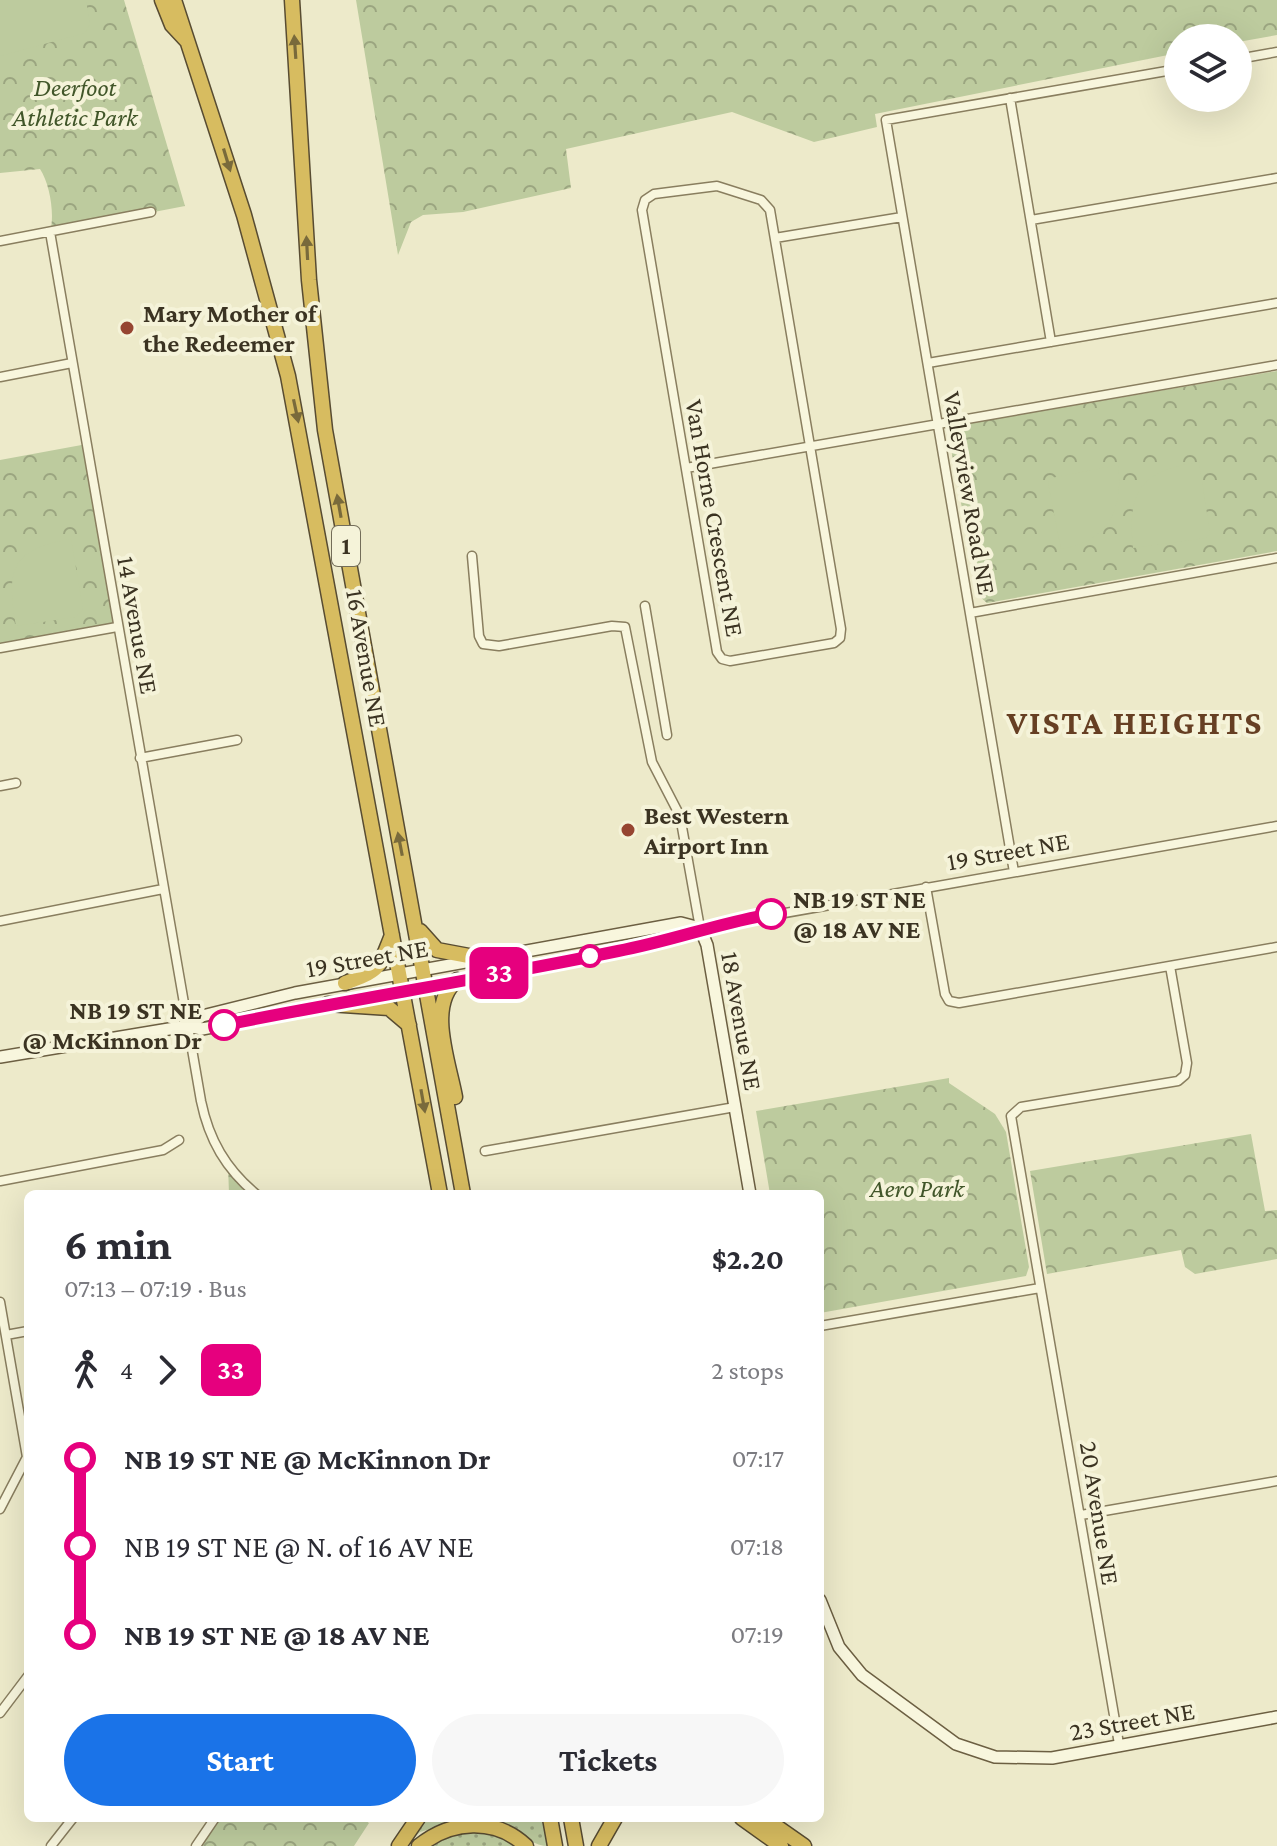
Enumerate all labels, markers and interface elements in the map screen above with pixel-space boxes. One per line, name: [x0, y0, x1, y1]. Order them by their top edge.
map controls: [1164, 24, 1252, 112]
button: layers: [1164, 24, 1252, 112]
one-way arrow: [288, 34, 301, 59]
park label: Deerfoot Athletic Park: [11, 73, 139, 132]
one-way arrow: [221, 149, 234, 173]
one-way arrow: [300, 235, 313, 260]
place label: Mary Mother of the Redeemer: [143, 299, 318, 358]
marker: Mary Mother of the Redeemer: [118, 319, 136, 337]
street label: Valleyview Road NE: [937, 389, 1002, 597]
street label: Van Horne Crescent NE: [679, 397, 750, 639]
one-way arrow: [290, 399, 303, 424]
one-way arrow: [332, 493, 345, 518]
road number: 1: [332, 526, 360, 566]
street label: 14 Avenue NE: [111, 554, 164, 696]
street label: 16 Avenue NE: [340, 587, 393, 729]
district label: VISTA HEIGHTS: [1006, 704, 1263, 741]
place label: Best Western Airport Inn: [643, 801, 789, 860]
marker: Best Western Airport Inn: [619, 821, 637, 839]
street label: 19 Street NE: [945, 826, 1072, 877]
one-way arrow: [393, 831, 405, 856]
place label: NB 19 ST NE @ 18 AV NE: [793, 885, 926, 944]
marker: NB 19 ST NE @ 18 AV NE: [756, 899, 786, 929]
street label: 19 Street NE: [304, 933, 431, 984]
unlabelled marker: [579, 945, 601, 967]
line badge: 33: [463, 947, 535, 999]
street label: 18 Avenue NE: [715, 950, 768, 1093]
text: 33: [485, 957, 513, 988]
place label: NB 19 ST NE @ McKinnon Dr: [22, 996, 203, 1055]
marker: NB 19 ST NE @ McKinnon Dr: [209, 1010, 239, 1040]
one-way arrow: [418, 1089, 430, 1114]
park label: Aero Park: [868, 1174, 966, 1203]
text: 6 min: [64, 1220, 172, 1268]
text: $2.20: [712, 1242, 784, 1275]
text: 07:13 – 07:19 · Bus: [64, 1274, 247, 1303]
icon: walk: [64, 1348, 108, 1392]
icon: forward: [145, 1348, 189, 1392]
text: 33: [217, 1354, 245, 1385]
text: 4: [120, 1356, 133, 1385]
text: 2 stops: [711, 1356, 784, 1385]
street label: 20 Avenue NE: [1074, 1439, 1125, 1587]
text: NB 19 ST NE @ McKinnon Dr: [124, 1442, 490, 1475]
text: 07:17: [732, 1444, 784, 1473]
text: NB 19 ST NE @ N. of 16 AV NE: [124, 1530, 474, 1563]
text: 07:18: [730, 1532, 784, 1561]
text: NB 19 ST NE @ 18 AV NE: [124, 1618, 430, 1651]
text: 07:19: [731, 1620, 784, 1649]
street label: 23 Street NE: [1067, 1696, 1197, 1747]
button: Start: [64, 1714, 416, 1806]
button: Tickets: [432, 1714, 784, 1806]

